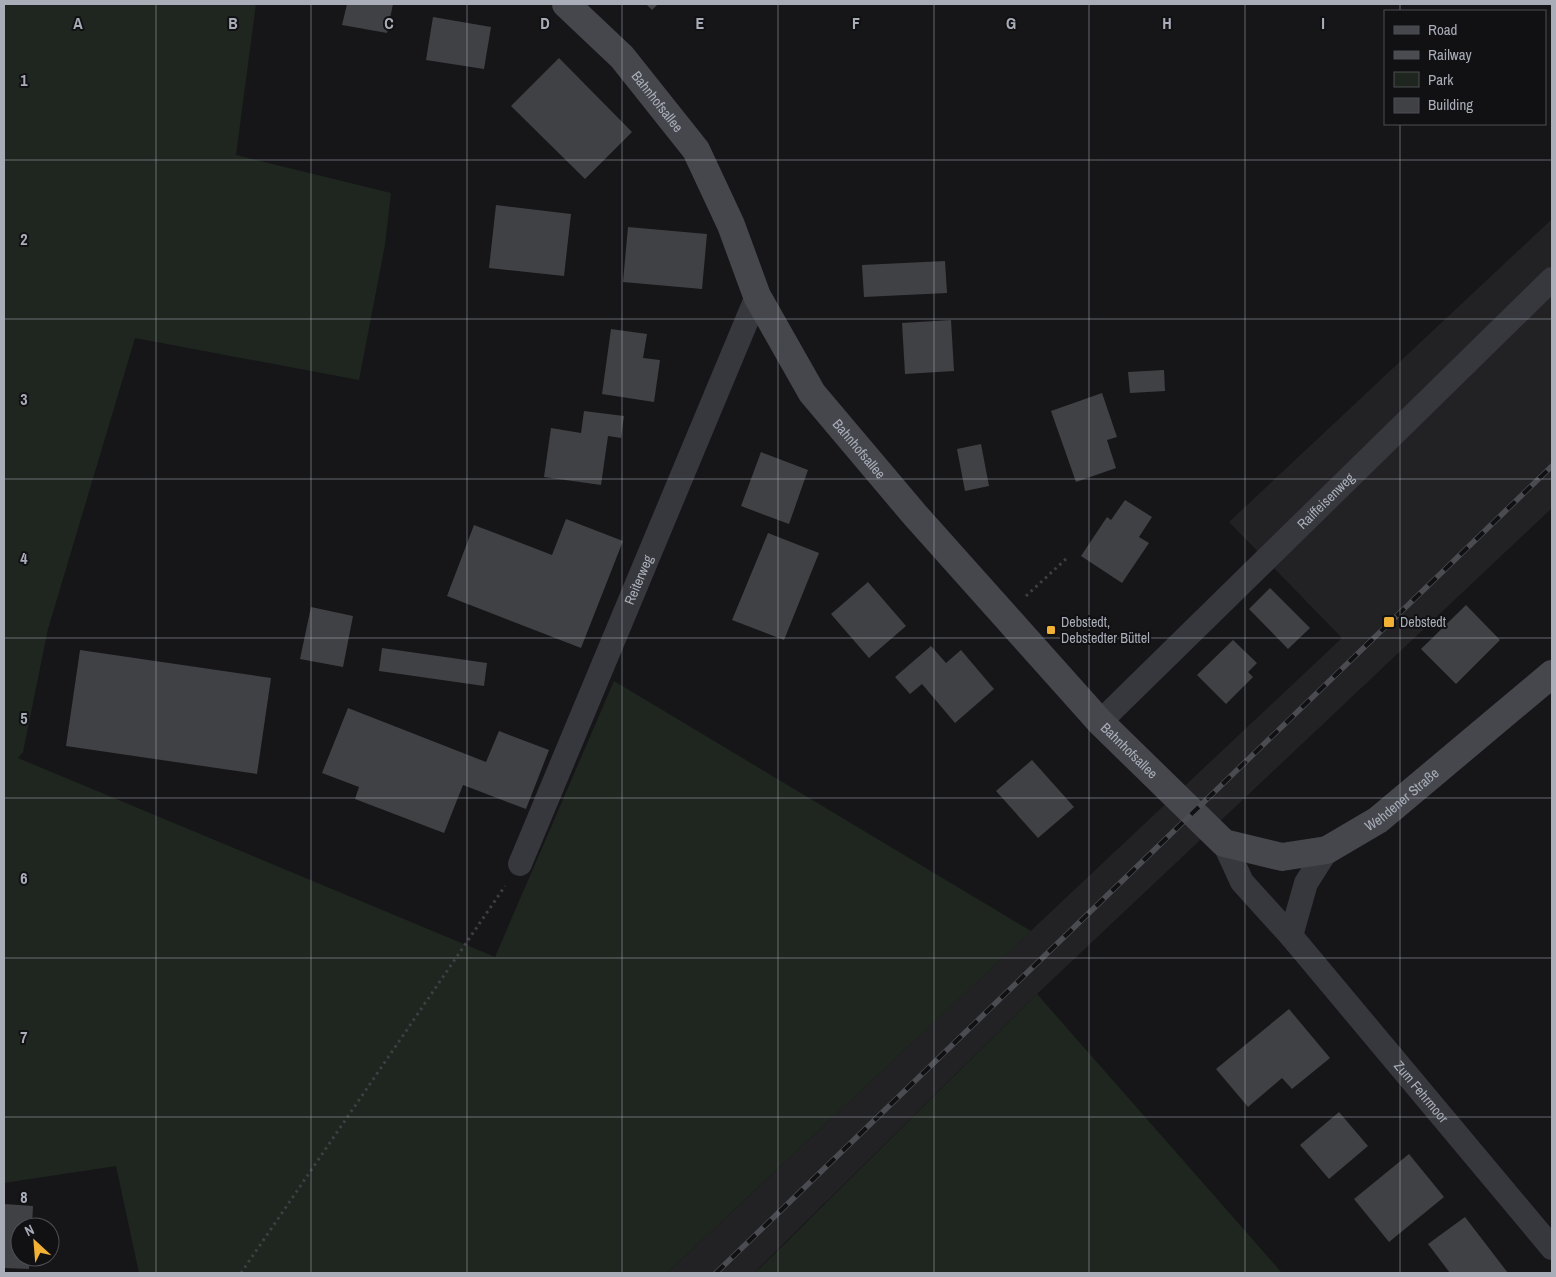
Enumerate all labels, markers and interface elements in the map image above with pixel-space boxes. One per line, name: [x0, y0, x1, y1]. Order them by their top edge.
legend: [1384, 10, 1546, 125]
text: A: [73, 12, 83, 34]
text: B: [228, 12, 238, 34]
text: C: [384, 12, 394, 34]
text: D: [540, 12, 550, 34]
text: E: [696, 12, 705, 34]
text: F: [852, 12, 860, 34]
text: G: [1006, 12, 1016, 34]
text: H: [1162, 12, 1172, 34]
text: I: [1321, 12, 1325, 34]
text: Road: [1428, 19, 1457, 40]
text: Railway: [1428, 44, 1473, 65]
street label: Bahnhofsallee: [628, 67, 687, 136]
text: 1: [20, 69, 28, 91]
text: Park: [1428, 69, 1454, 90]
text: Building: [1428, 94, 1473, 115]
text: 2: [20, 228, 28, 250]
text: 3: [20, 388, 28, 410]
street label: Bahnhofsallee: [829, 415, 890, 483]
street label: Raiffeisenweg: [1293, 468, 1359, 533]
text: 4: [20, 547, 28, 569]
street label: Reiterweg: [620, 552, 657, 607]
place label: Debstedt, Debstedter Büttel: [1061, 613, 1150, 647]
place label: Debstedt: [1400, 613, 1446, 631]
marker: Debstedt: [1382, 615, 1396, 629]
marker: Debstedt, Debstedter Büttel: [1045, 624, 1057, 636]
text: 5: [20, 707, 28, 729]
street label: Bahnhofsallee: [1097, 719, 1162, 782]
street label: Wehdener Straße: [1361, 764, 1442, 835]
text: 6: [20, 867, 28, 889]
text: 7: [20, 1026, 28, 1048]
street label: Zum Fehrmoor: [1390, 1057, 1453, 1127]
text: 8: [20, 1186, 28, 1208]
north arrow: [10, 1217, 60, 1267]
text: N: [22, 1220, 37, 1240]

